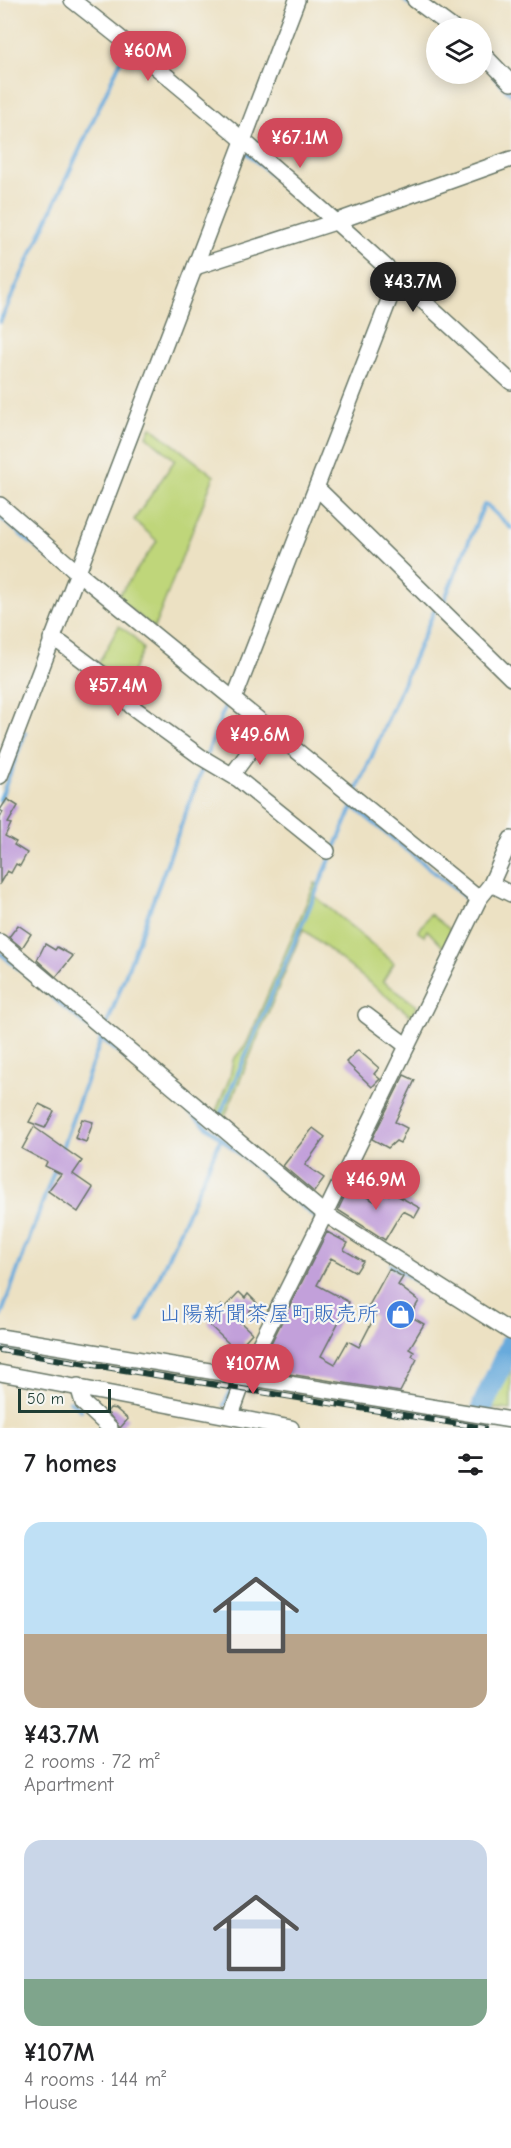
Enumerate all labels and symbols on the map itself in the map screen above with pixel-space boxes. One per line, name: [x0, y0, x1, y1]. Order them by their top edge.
pin: ¥60M: [112, 31, 184, 82]
pin: ¥67.1M: [251, 118, 349, 169]
pin: ¥43.7M: [364, 262, 462, 313]
pin: ¥57.4M: [69, 666, 167, 717]
pin: ¥49.6M: [211, 715, 309, 766]
pin: ¥46.9M: [327, 1160, 425, 1211]
shop icon: 山陽新聞茶屋町販売所: [384, 1298, 416, 1330]
place label: 山陽新聞茶屋町販売所: [159, 1301, 379, 1327]
pin: ¥107M: [211, 1344, 295, 1395]
scale bar: [18, 1386, 111, 1414]

